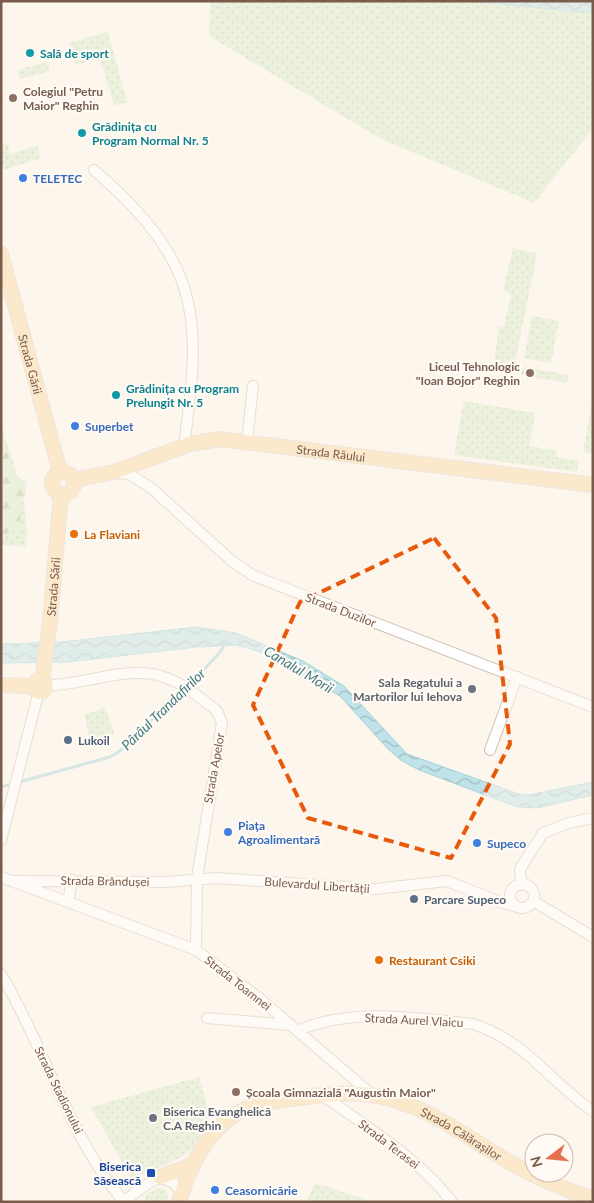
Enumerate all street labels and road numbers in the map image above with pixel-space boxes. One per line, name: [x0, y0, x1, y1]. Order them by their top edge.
street label: Strada Gării: [16, 332, 46, 396]
street label: Strada Râului: [296, 441, 366, 464]
street label: Strada Sării: [43, 556, 63, 617]
street label: Strada Duzilor: [303, 590, 379, 631]
street label: Strada Apelor: [200, 731, 228, 804]
street label: Strada Brândușei: [60, 873, 150, 889]
street label: Bulevardul Libertății: [264, 874, 370, 896]
street label: Strada Toamnei: [202, 952, 274, 1014]
street label: Strada Aurel Vlaicu: [364, 1010, 464, 1030]
street label: Strada Stadionului: [31, 1044, 87, 1136]
street label: Strada Călărașilor: [418, 1104, 505, 1164]
street label: Strada Terasei: [355, 1116, 423, 1172]

